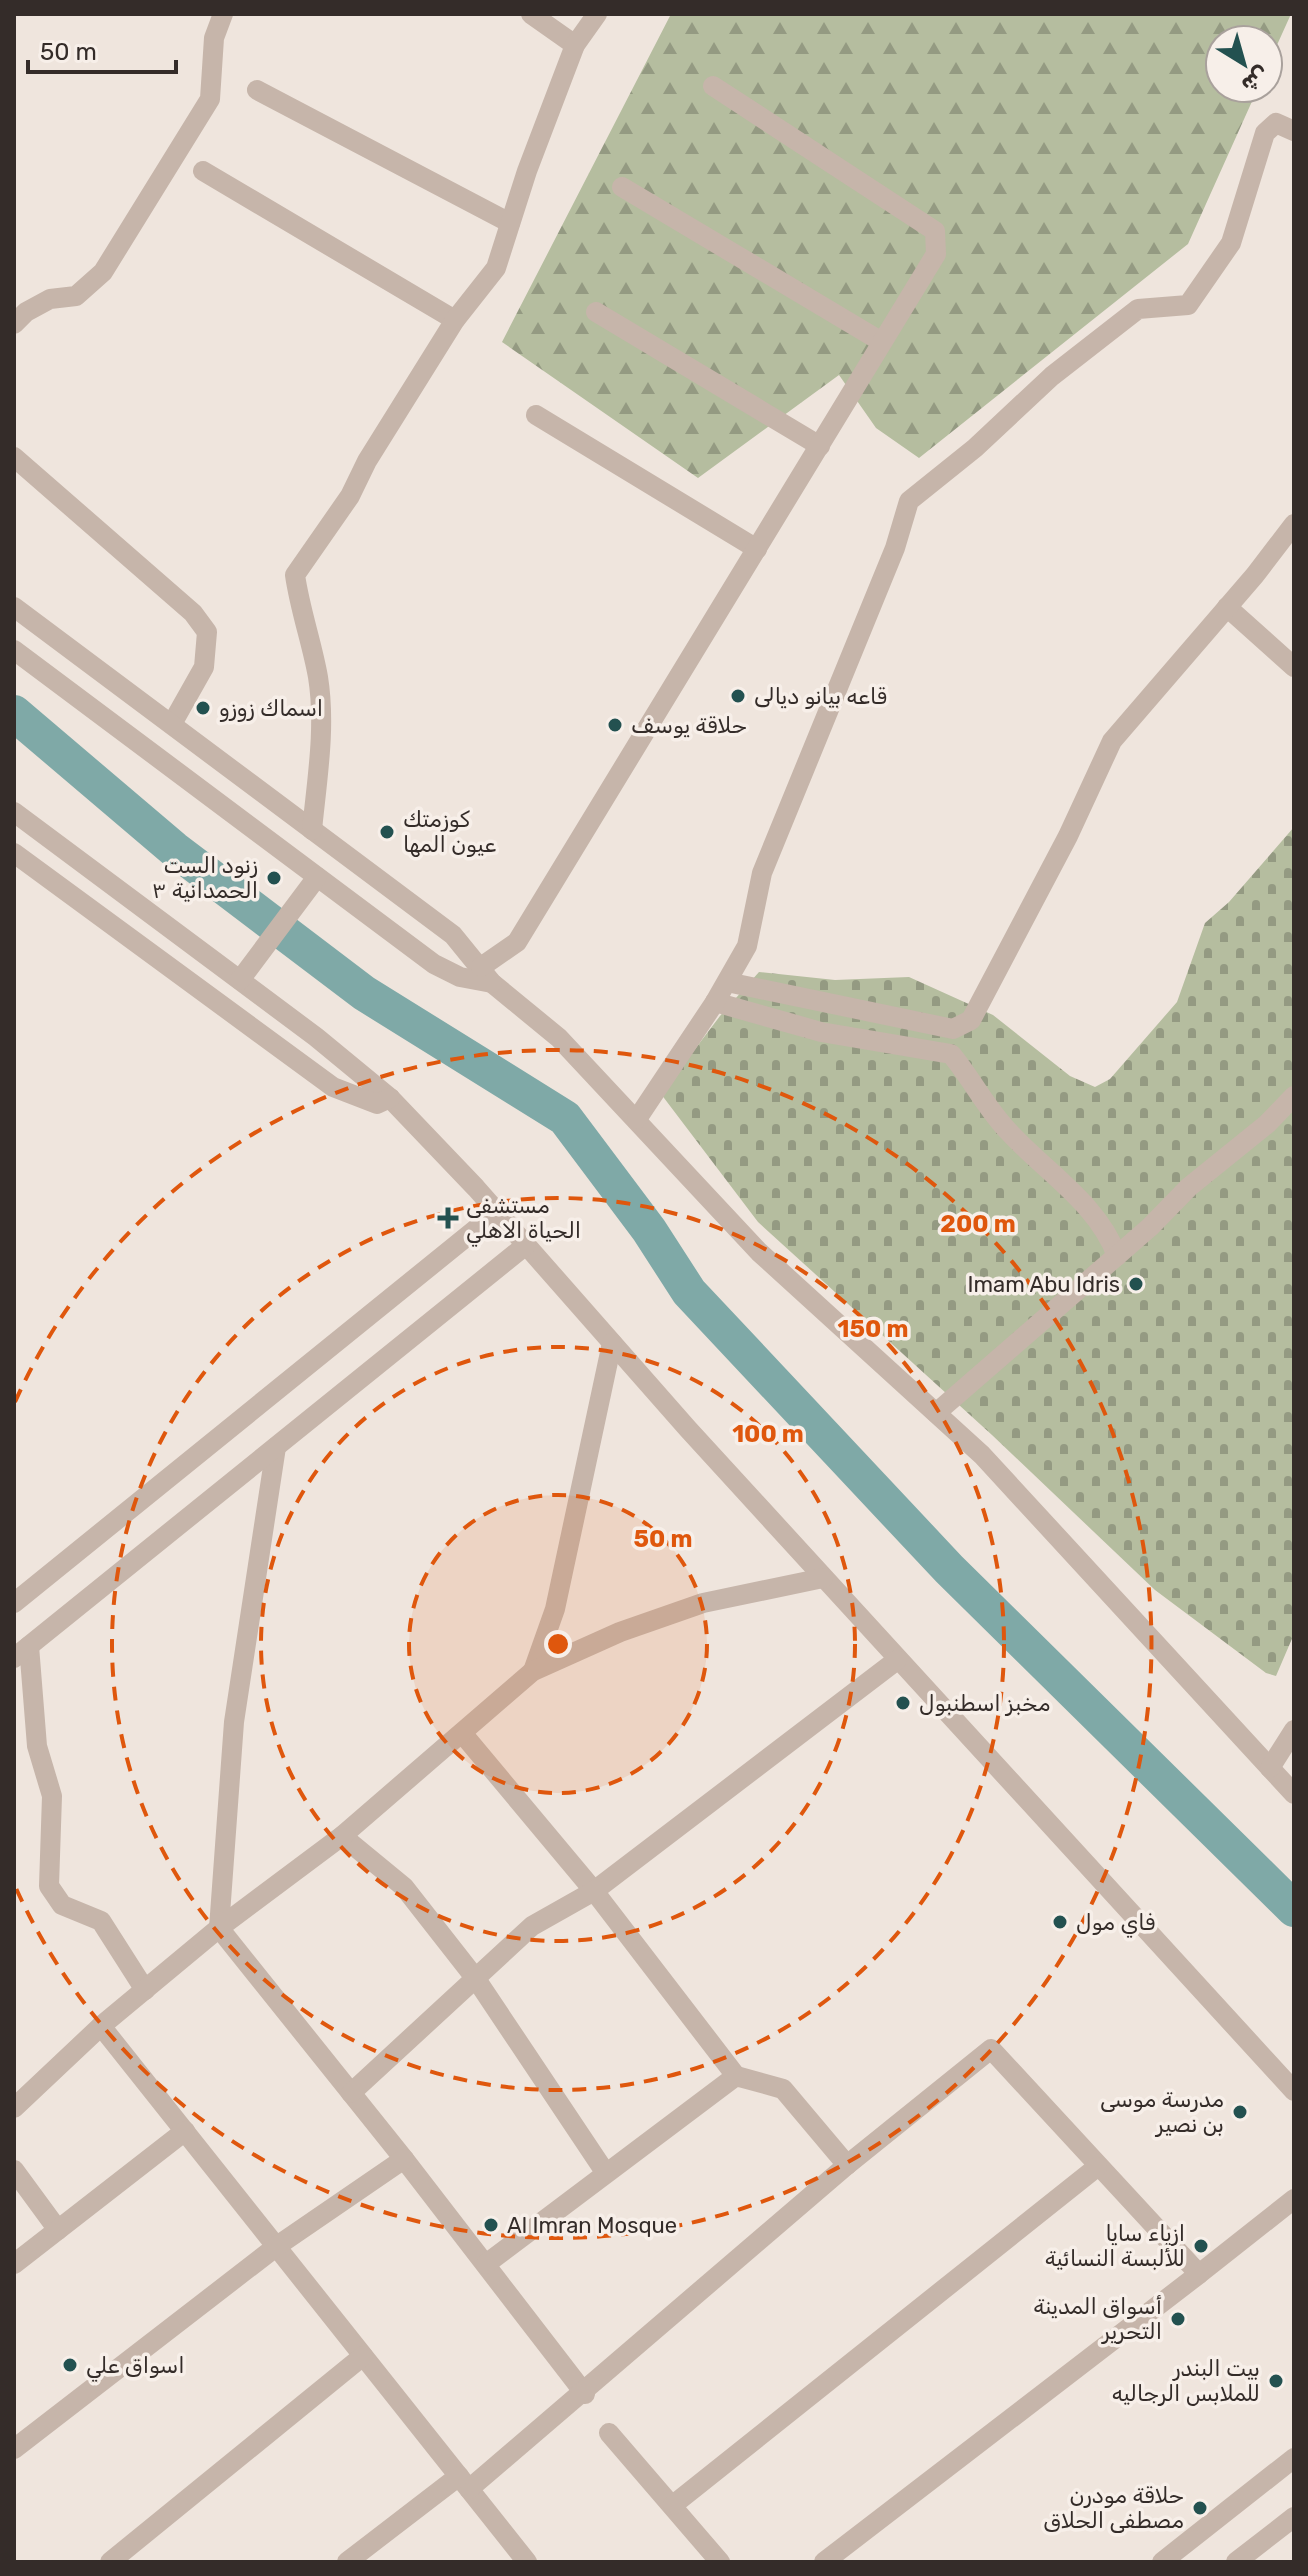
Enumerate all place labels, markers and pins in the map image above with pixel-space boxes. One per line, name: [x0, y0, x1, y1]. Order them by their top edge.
place label: قاعه بيانو ديالى: [754, 683, 887, 710]
marker: قاعه بيانو ديالى: [729, 687, 747, 705]
place label: اسماك زوزو: [219, 695, 323, 722]
marker: اسماك زوزو: [194, 699, 212, 717]
place label: حلاقة يوسف: [631, 712, 747, 739]
marker: حلاقة يوسف: [606, 716, 624, 734]
place label: كوزمتك عيون المها: [403, 806, 496, 858]
marker: كوزمتك عيون المها: [378, 823, 396, 841]
place label: زنود الست الحمدانية ٣: [152, 852, 258, 904]
marker: زنود الست الحمدانية ٣: [265, 869, 283, 887]
place label: مستشفى الحياة الاهلي: [466, 1192, 581, 1247]
marker: مستشفى الحياة الاهلي: [437, 1207, 459, 1229]
place label: Imam Abu Idris: [967, 1271, 1120, 1298]
marker: Imam Abu Idris: [1127, 1275, 1145, 1293]
centre of rings: [544, 1630, 572, 1658]
place label: مخبز اسطنبول: [919, 1690, 1050, 1717]
marker: مخبز اسطنبول: [894, 1694, 912, 1712]
place label: فاي مول: [1076, 1909, 1155, 1938]
marker: فاي مول: [1051, 1913, 1069, 1931]
place label: مدرسة موسى بن نصير: [1100, 2086, 1224, 2138]
marker: مدرسة موسى بن نصير: [1231, 2103, 1249, 2121]
place label: Al Imran Mosque: [507, 2212, 677, 2239]
marker: Al Imran Mosque: [482, 2216, 500, 2234]
place label: ازياء سايا للألبسة النسائية: [1045, 2220, 1185, 2272]
marker: ازياء سايا للألبسة النسائية: [1192, 2237, 1210, 2255]
place label: أسواق المدينة التحرير: [1033, 2293, 1162, 2345]
marker: أسواق المدينة التحرير: [1169, 2310, 1187, 2328]
place label: اسواق علي: [86, 2352, 185, 2382]
place label: بيت البندر للملابس الرجاليه: [1112, 2355, 1260, 2407]
marker: اسواق علي: [61, 2356, 79, 2374]
marker: بيت البندر للملابس الرجاليه: [1267, 2372, 1285, 2390]
place label: حلاقة مودرن مصطفى الحلاق: [1043, 2482, 1184, 2534]
marker: حلاقة مودرن مصطفى الحلاق: [1191, 2499, 1209, 2517]

